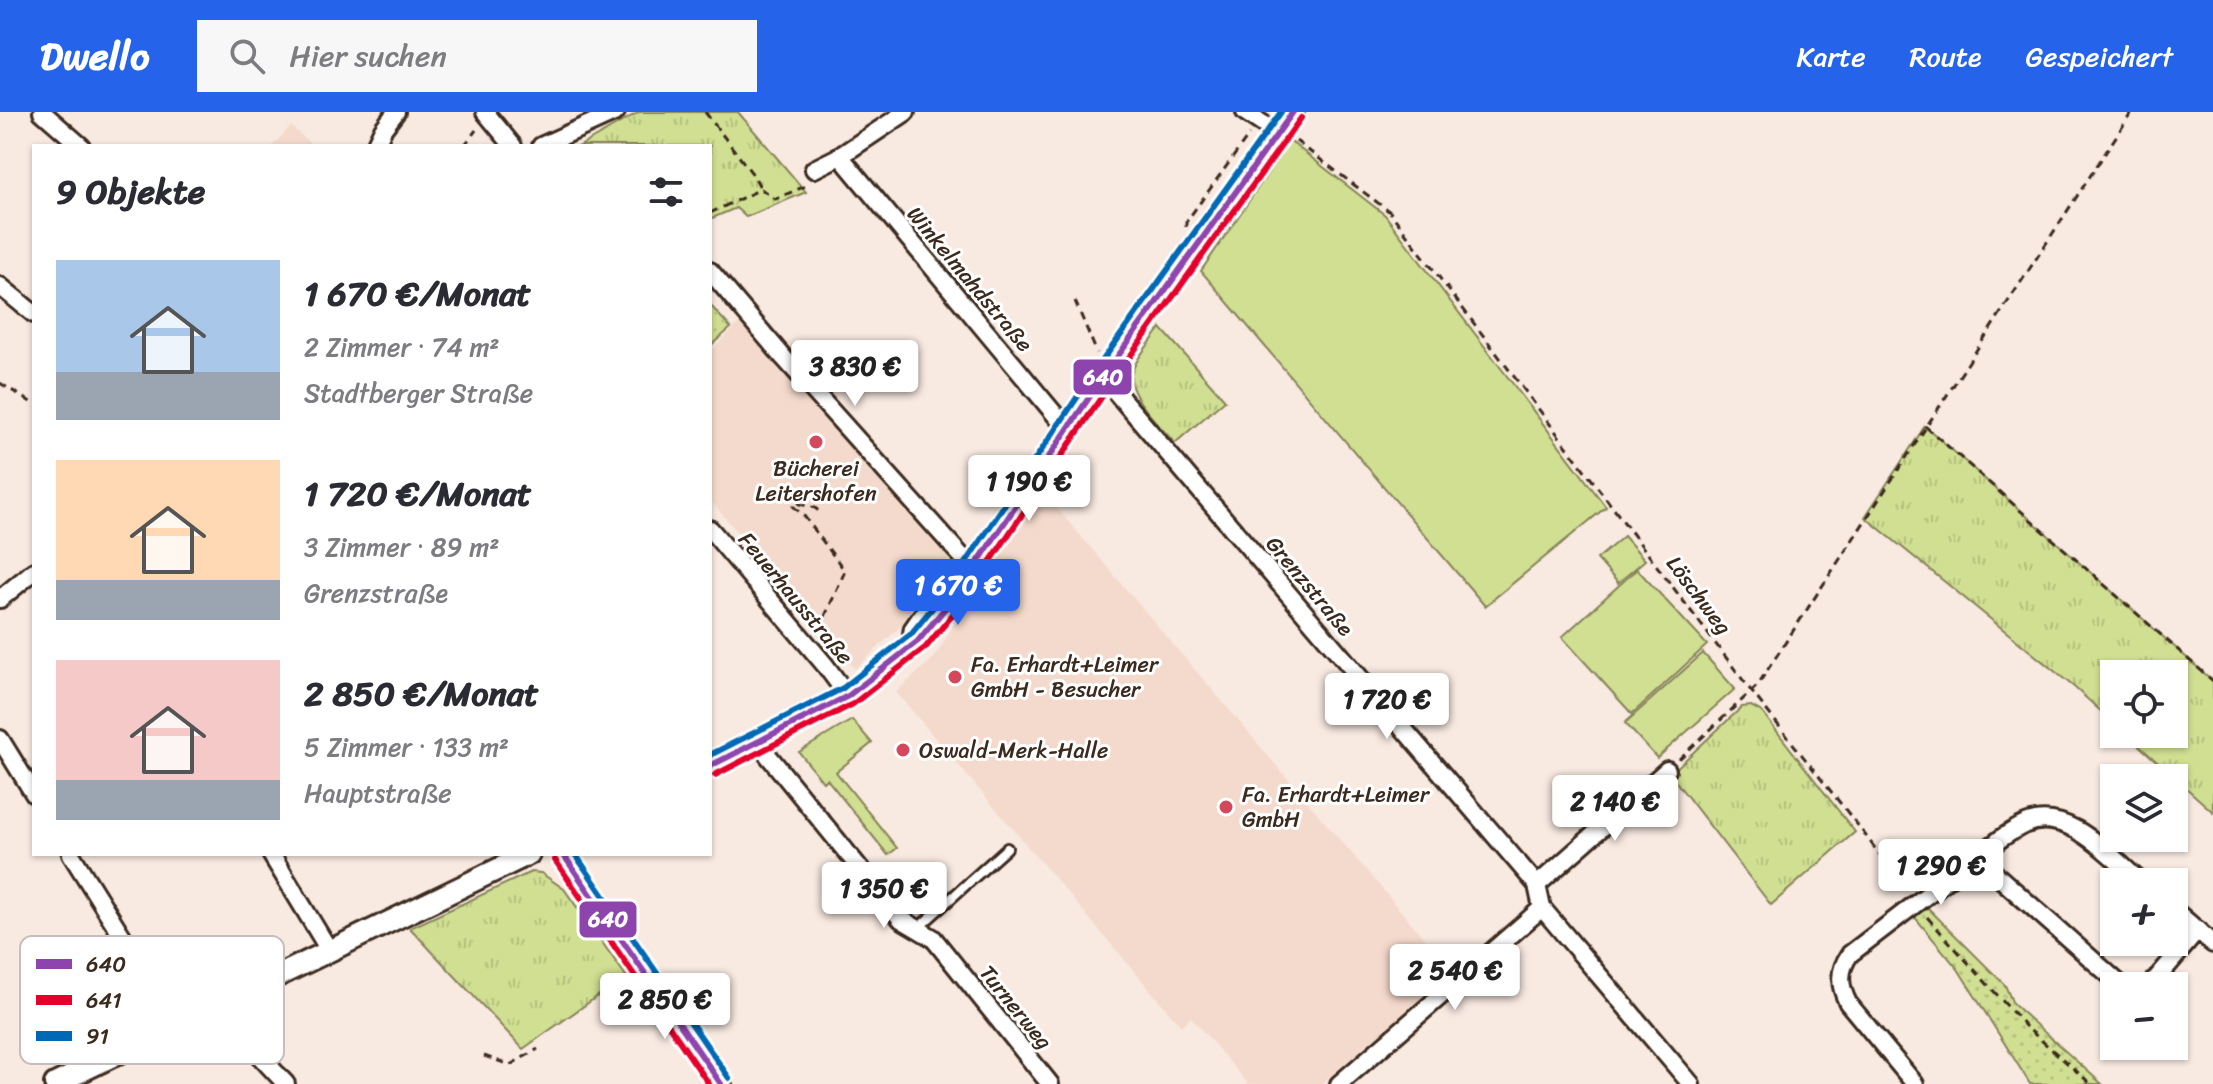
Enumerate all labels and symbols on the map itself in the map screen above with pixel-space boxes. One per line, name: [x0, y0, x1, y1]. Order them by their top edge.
street label: Winkelmahdstraße: [897, 197, 1043, 361]
pin: 3 830 €: [781, 340, 929, 408]
line badge: 640: [1072, 358, 1133, 396]
text: 640: [1082, 358, 1123, 397]
marker: Bücherei Leitershofen: [807, 433, 825, 451]
place label: Bücherei Leitershofen: [755, 449, 877, 513]
pin: 1 190 €: [955, 455, 1103, 523]
street label: Feuerhausstraße: [728, 523, 864, 673]
street label: Grenzstraße: [1256, 527, 1364, 646]
street label: Löschweg: [1656, 547, 1742, 643]
pin: 1 670 €: [884, 559, 1032, 627]
place label: Fa. Erhardt+Leimer GmbH - Besucher: [971, 645, 1160, 709]
marker: Fa. Erhardt+Leimer GmbH - Besucher: [946, 668, 964, 686]
pin: 1 720 €: [1313, 673, 1461, 741]
place label: Oswald-Merk-Halle: [919, 731, 1108, 770]
marker: Oswald-Merk-Halle: [894, 741, 912, 759]
place label: Fa. Erhardt+Leimer GmbH: [1242, 775, 1431, 839]
pin: 2 140 €: [1541, 775, 1689, 843]
marker: Fa. Erhardt+Leimer GmbH: [1217, 798, 1235, 816]
pin: 1 290 €: [1867, 839, 2015, 907]
pin: 1 350 €: [810, 862, 958, 930]
line badge: 640: [578, 900, 638, 939]
text: 640: [587, 900, 628, 939]
legend: [20, 936, 284, 1064]
pin: 2 540 €: [1381, 944, 1529, 1012]
text: 640: [86, 945, 126, 984]
street label: Turnerweg: [969, 956, 1063, 1058]
pin: 2 850 €: [591, 973, 739, 1041]
text: 641: [86, 981, 122, 1020]
text: 91: [86, 1017, 109, 1056]

